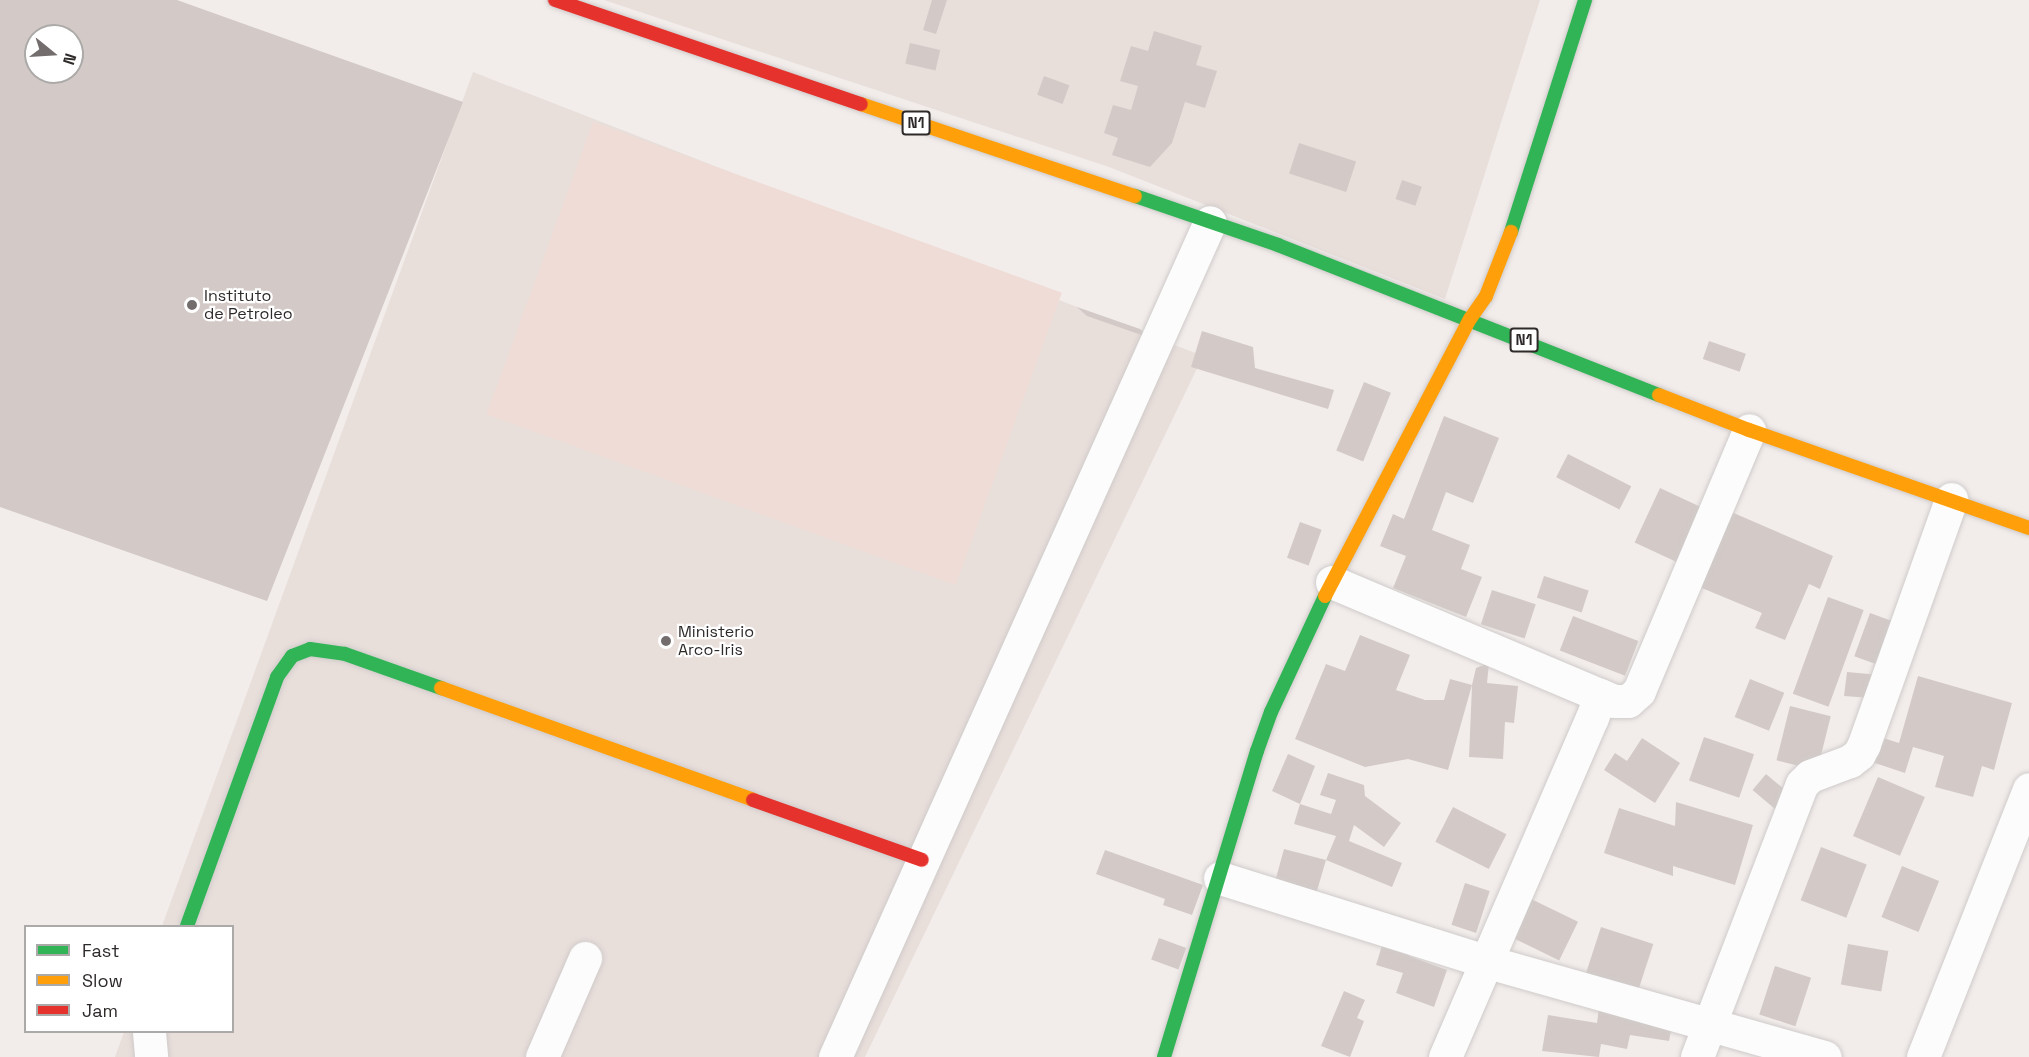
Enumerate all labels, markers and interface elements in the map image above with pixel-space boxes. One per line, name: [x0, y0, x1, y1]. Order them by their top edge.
north arrow: [24, 24, 84, 84]
text: N: [58, 51, 81, 67]
road number: N1: [901, 111, 931, 135]
place label: Instituto de Petroleo: [204, 286, 293, 324]
marker: Instituto de Petroleo: [185, 298, 199, 312]
road number: N1: [1509, 328, 1539, 352]
place label: Ministerio Arco-Iris: [678, 622, 754, 660]
marker: Ministerio Arco-Iris: [659, 634, 673, 648]
legend: [24, 925, 234, 1033]
text: Fast: [82, 939, 119, 962]
text: Slow: [82, 969, 123, 992]
text: Jam: [82, 999, 118, 1022]

